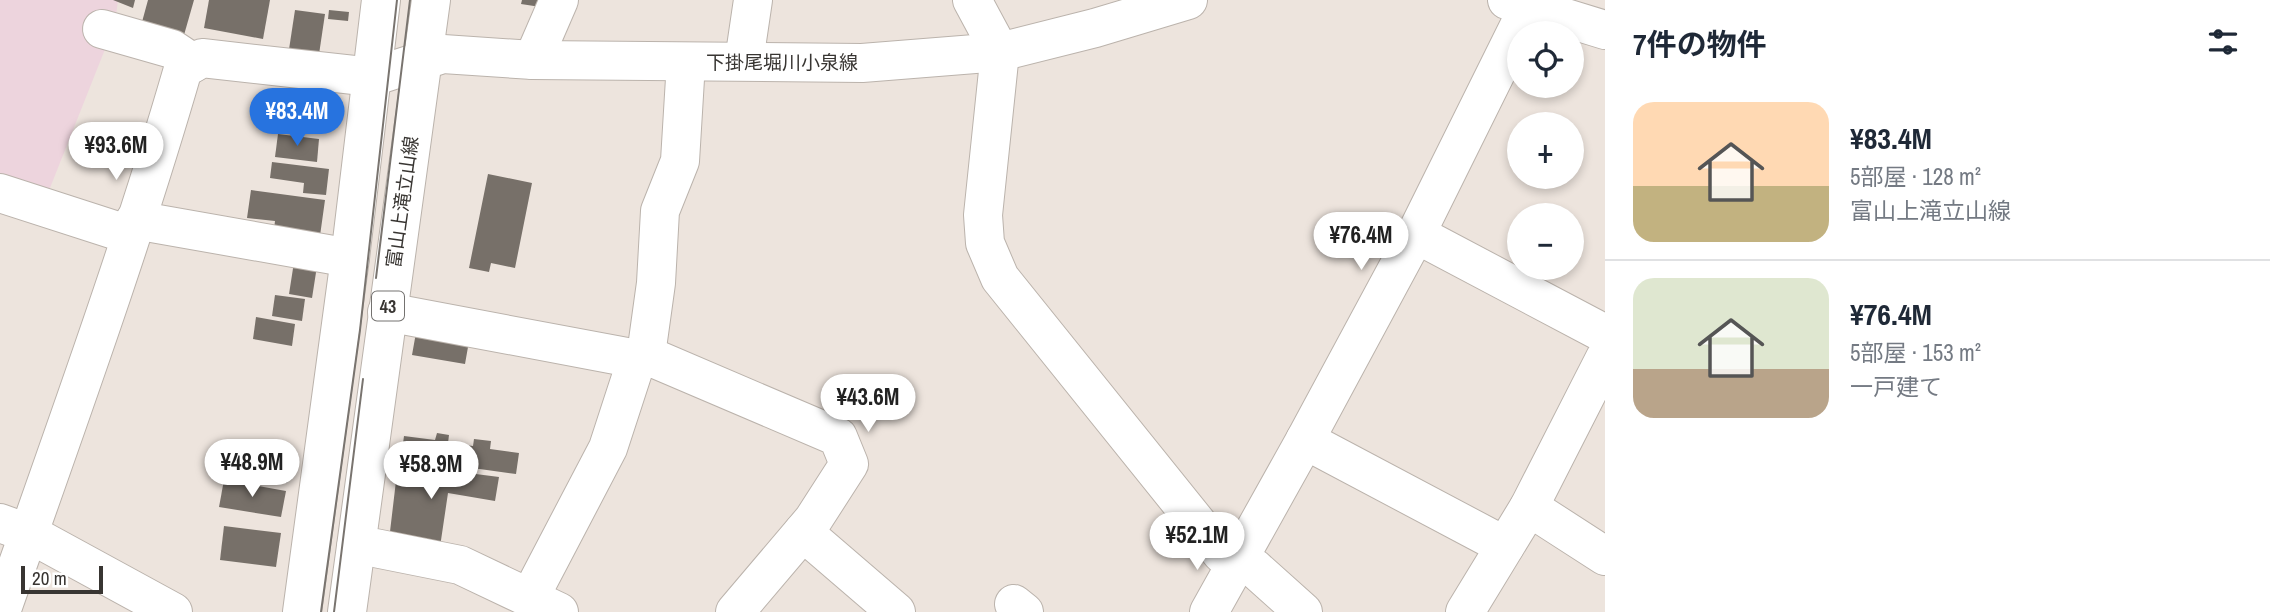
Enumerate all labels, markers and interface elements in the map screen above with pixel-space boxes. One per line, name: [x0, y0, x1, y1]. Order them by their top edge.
map controls: [1507, 21, 1584, 280]
button: locate: [1507, 21, 1584, 98]
icon: filters: [2204, 23, 2242, 61]
text: 7件の物件: [1633, 24, 1767, 64]
street label: 下掛尾堀川小泉線: [706, 49, 858, 75]
pin: ¥83.4M: [240, 88, 354, 148]
text: ¥83.4M: [266, 95, 328, 126]
button: +: [1507, 112, 1584, 189]
text: ¥83.4M: [1850, 118, 1932, 158]
pin: ¥93.6M: [59, 122, 173, 182]
text: ¥93.6M: [85, 129, 147, 160]
icon: home: [1689, 130, 1773, 214]
street label: 富山上滝立山線: [380, 134, 424, 270]
text: 5部屋 · 128 m²: [1850, 161, 1981, 192]
text: 富山上滝立山線: [1850, 195, 2011, 226]
button: −: [1507, 203, 1584, 280]
pin: ¥76.4M: [1304, 212, 1418, 272]
text: ¥76.4M: [1330, 219, 1392, 250]
road number: 43: [372, 292, 404, 320]
text: ¥76.4M: [1850, 294, 1932, 334]
icon: home: [1689, 306, 1773, 390]
text: 5部屋 · 153 m²: [1850, 337, 1981, 368]
text: 一戸建て: [1850, 371, 1942, 402]
pin: ¥43.6M: [811, 374, 925, 434]
text: ¥43.6M: [837, 381, 899, 412]
pin: ¥48.9M: [195, 440, 309, 499]
pin: ¥58.9M: [374, 442, 488, 501]
text: ¥48.9M: [221, 446, 283, 477]
text: ¥58.9M: [400, 448, 462, 479]
pin: ¥52.1M: [1140, 512, 1254, 572]
text: ¥52.1M: [1166, 519, 1228, 550]
scale bar: [21, 563, 103, 595]
text: 20 m: [32, 565, 67, 591]

